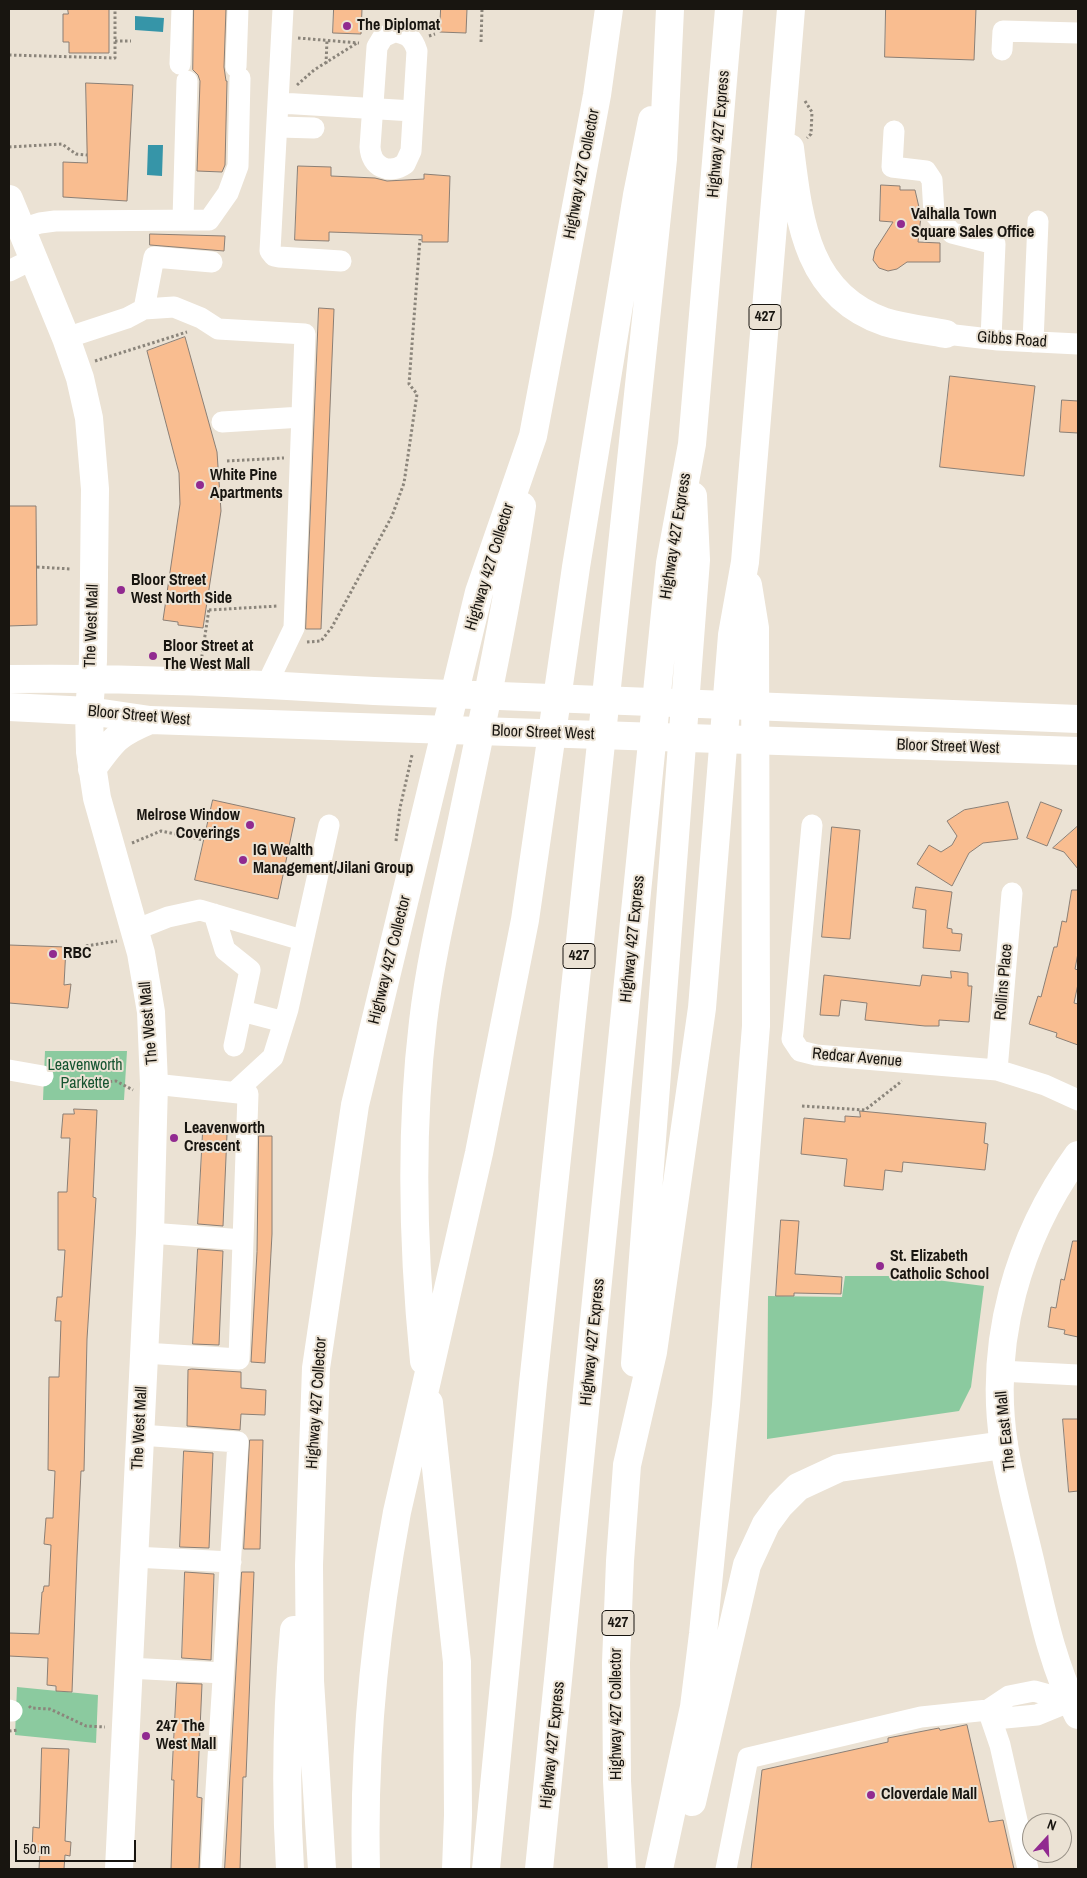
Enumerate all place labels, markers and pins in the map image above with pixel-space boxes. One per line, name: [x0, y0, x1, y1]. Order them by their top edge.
place label: The Diplomat: [357, 16, 440, 36]
marker: The Diplomat: [341, 20, 353, 32]
place label: Valhalla Town Square Sales Office: [911, 205, 1034, 243]
marker: Valhalla Town Square Sales Office: [895, 218, 907, 230]
place label: White Pine Apartments: [210, 466, 283, 504]
marker: White Pine Apartments: [194, 479, 206, 491]
place label: Bloor Street West North Side: [131, 571, 232, 609]
marker: Bloor Street West North Side: [115, 584, 127, 596]
place label: Bloor Street at The West Mall: [163, 637, 253, 675]
marker: Bloor Street at The West Mall: [147, 650, 159, 662]
place label: Melrose Window Coverings: [137, 806, 240, 844]
marker: Melrose Window Coverings: [244, 819, 256, 831]
place label: IG Wealth Management/Jilani Group: [253, 841, 413, 879]
marker: IG Wealth Management/Jilani Group: [237, 854, 249, 866]
place label: RBC: [63, 944, 91, 964]
marker: RBC: [47, 948, 59, 960]
place label: Leavenworth Crescent: [184, 1119, 265, 1157]
marker: Leavenworth Crescent: [168, 1132, 180, 1144]
place label: St. Elizabeth Catholic School: [890, 1247, 989, 1285]
marker: St. Elizabeth Catholic School: [874, 1260, 886, 1272]
place label: 247 The West Mall: [156, 1717, 216, 1755]
marker: 247 The West Mall: [140, 1730, 152, 1742]
place label: Cloverdale Mall: [881, 1785, 977, 1805]
marker: Cloverdale Mall: [865, 1789, 877, 1801]

